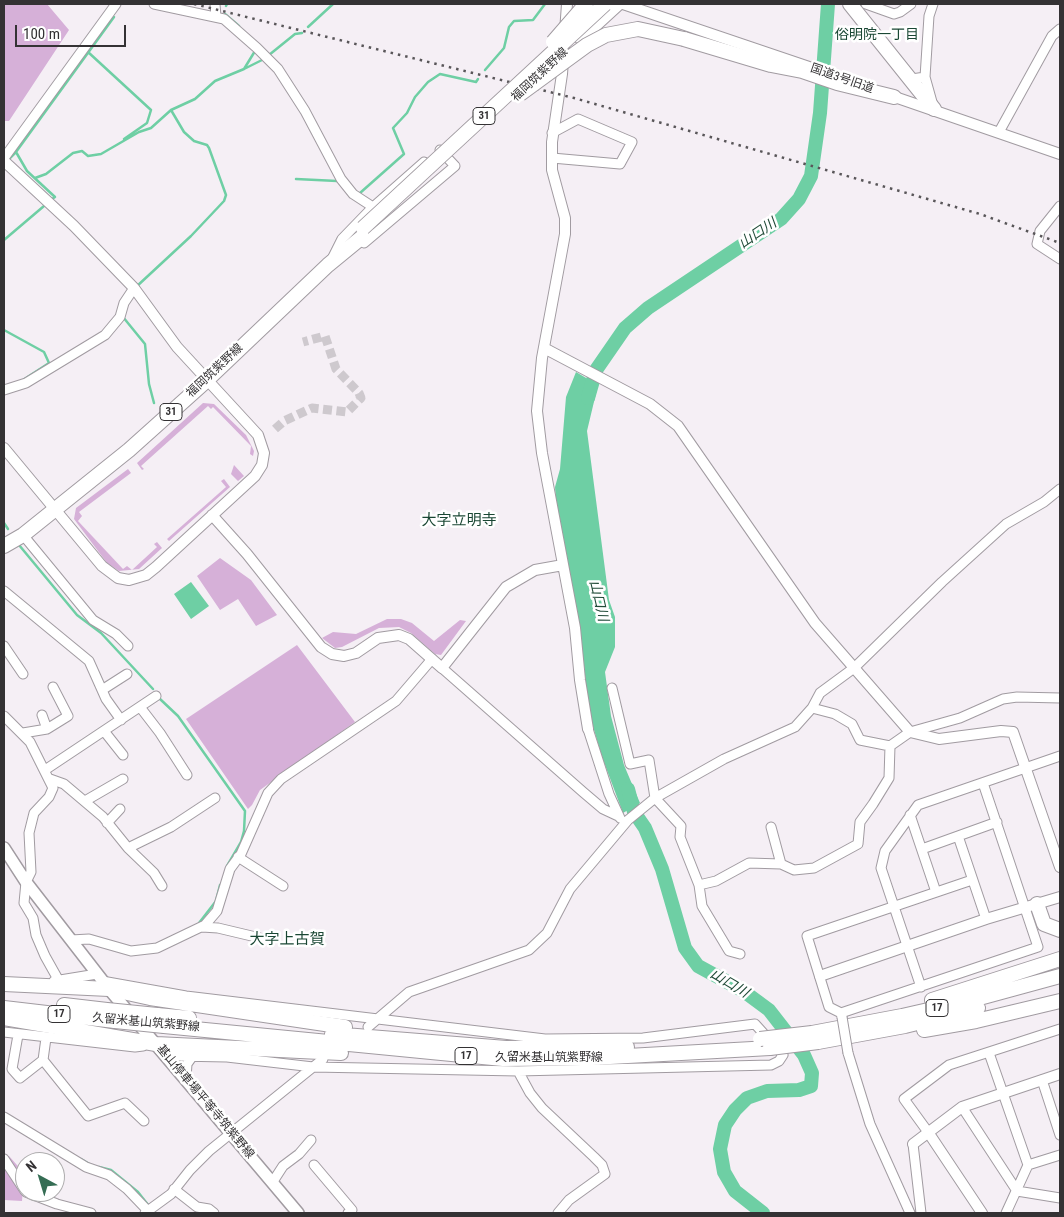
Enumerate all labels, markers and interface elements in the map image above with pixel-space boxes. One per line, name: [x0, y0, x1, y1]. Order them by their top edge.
scale bar: [18, 15, 129, 47]
text: 100 m: [23, 25, 60, 43]
district label: 俗明院一丁目: [835, 27, 919, 43]
street label: 福岡筑紫野線: [509, 45, 571, 105]
street label: 国道3号旧道: [808, 61, 876, 97]
road number: 31: [473, 108, 495, 124]
water label: 山口川: [736, 215, 780, 253]
street label: 福岡筑紫野線: [184, 341, 246, 401]
road number: 31: [160, 404, 182, 421]
district label: 大字立明寺: [422, 512, 496, 530]
water label: 山口川: [585, 579, 611, 623]
district label: 大字上古賀: [250, 931, 324, 949]
water label: 山口川: [707, 966, 751, 1002]
road number: 17: [926, 1000, 948, 1016]
road number: 17: [48, 1006, 70, 1022]
street label: 久留米基山筑紫野線: [92, 1011, 200, 1035]
street label: 基山停車場平等寺筑紫野線: [153, 1042, 257, 1162]
road number: 17: [455, 1048, 477, 1064]
street label: 久留米基山筑紫野線: [495, 1051, 603, 1065]
north arrow: [15, 1152, 65, 1202]
text: N: [23, 1157, 40, 1175]

